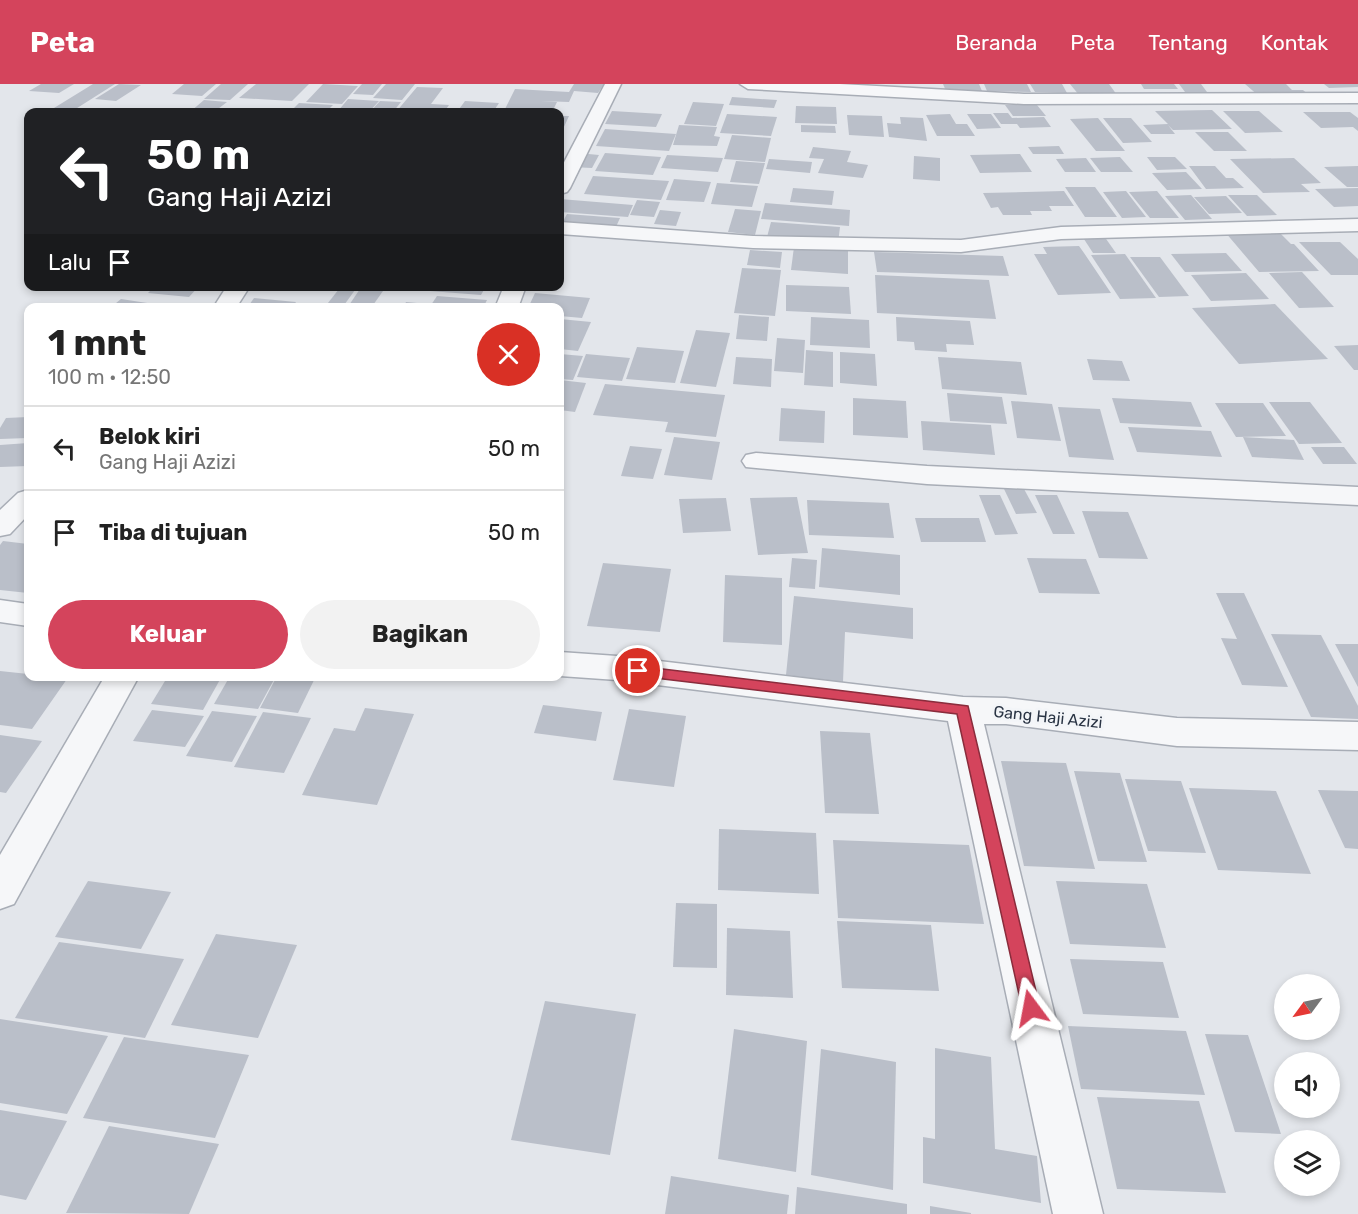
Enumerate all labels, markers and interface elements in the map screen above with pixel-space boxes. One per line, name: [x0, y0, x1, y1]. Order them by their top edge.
text: Peta: [30, 26, 95, 59]
text: Beranda: [955, 30, 1037, 55]
text: Peta: [1070, 30, 1115, 55]
text: Tentang: [1148, 30, 1228, 55]
text: Kontak: [1261, 30, 1328, 55]
text: 50 m: [147, 130, 250, 180]
icon: left: [48, 132, 126, 210]
text: Gang Haji Azizi: [147, 181, 332, 213]
icon: arrive: [103, 246, 136, 279]
text: Lalu: [48, 249, 91, 276]
text: 1 mnt: [48, 321, 146, 364]
button: close: [477, 323, 540, 386]
text: 100 m · 12:50: [48, 365, 171, 389]
text: Belok kiri: [99, 423, 200, 450]
icon: left: [48, 432, 81, 465]
text: 50 m: [488, 435, 540, 462]
text: Gang Haji Azizi: [99, 450, 236, 474]
icon: arrive: [48, 516, 81, 549]
text: Tiba di tujuan: [99, 519, 247, 546]
text: 50 m: [488, 519, 540, 546]
button: Keluar: [48, 600, 288, 669]
button: Bagikan: [300, 600, 540, 669]
pin: [612, 645, 663, 696]
icon: arrive: [621, 654, 654, 687]
street label: Gang Haji Azizi: [993, 702, 1103, 732]
north arrow: [1274, 974, 1340, 1040]
map controls: [1274, 974, 1340, 1196]
position arrow: [999, 976, 1063, 1040]
button: sound: [1274, 1052, 1340, 1118]
button: layers: [1274, 1130, 1340, 1196]

